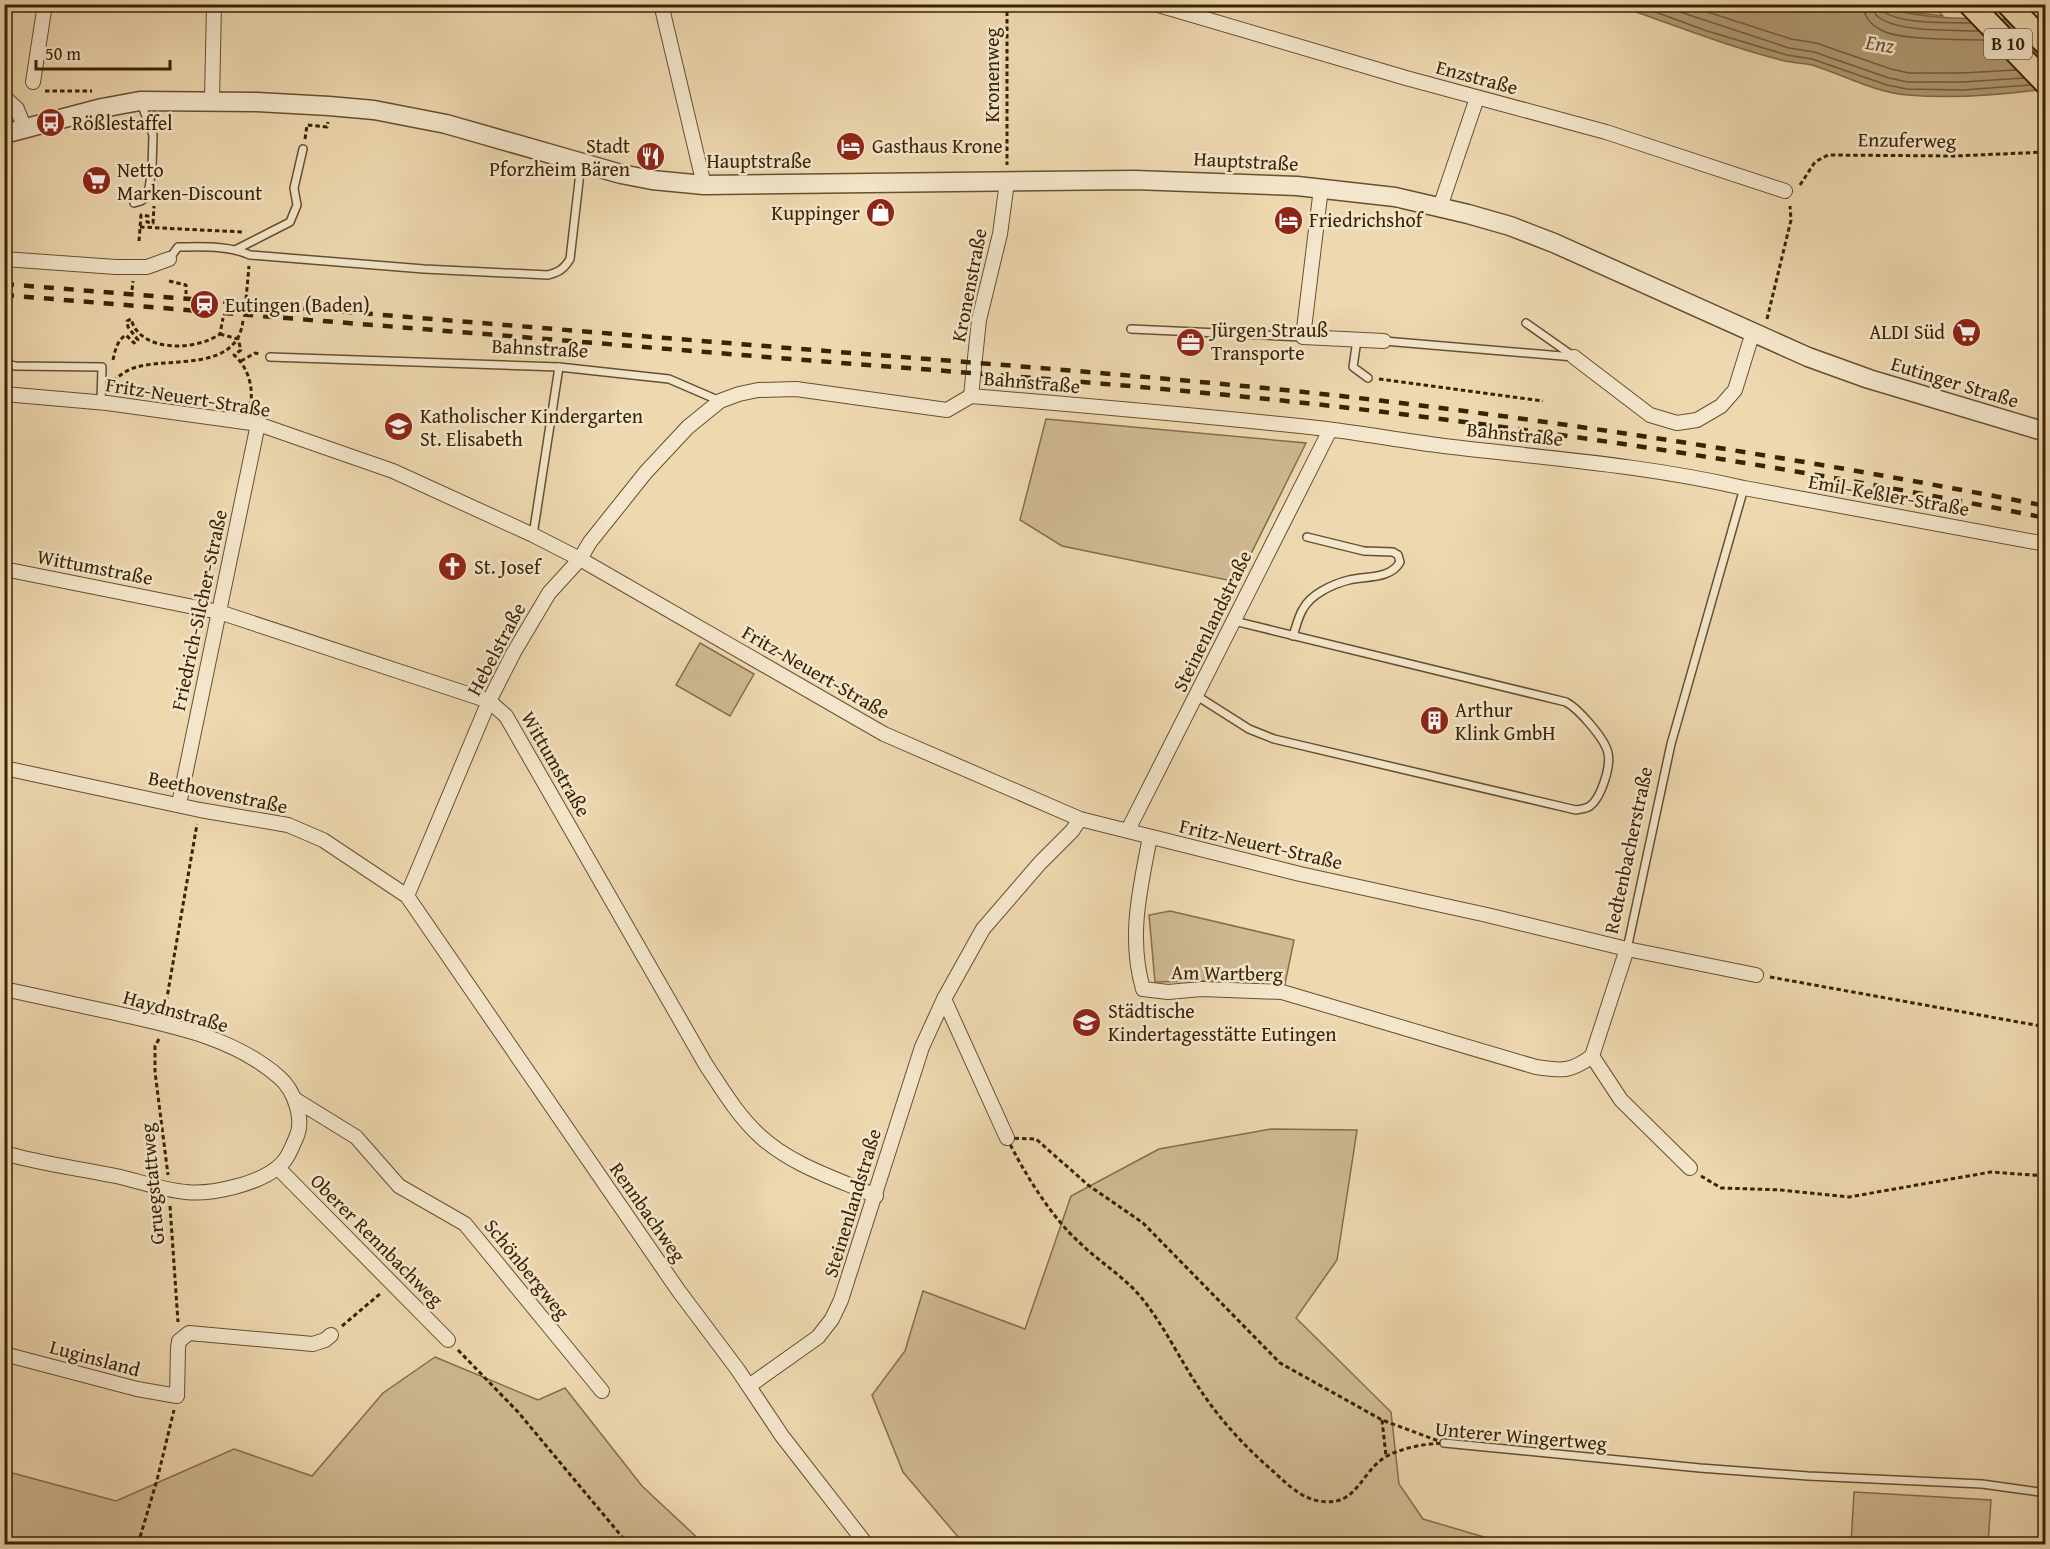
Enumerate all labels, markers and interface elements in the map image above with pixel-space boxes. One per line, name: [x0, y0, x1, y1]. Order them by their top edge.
water label: Enz: [1863, 26, 1897, 61]
street label: Kronenweg: [977, 27, 1006, 122]
road number: B 10: [1984, 29, 2032, 59]
scale bar: [36, 33, 170, 71]
text: 50 m: [45, 40, 81, 67]
street label: Enzstraße: [1433, 52, 1521, 101]
bus stop icon: Rößlestaffel: [35, 107, 67, 139]
place label: Rößlestaffel: [72, 108, 173, 137]
street label: Enzuferweg: [1858, 124, 1956, 155]
hotel icon: Gasthaus Krone: [835, 130, 867, 162]
place label: Stadt Pforzheim Bären: [489, 131, 630, 183]
place label: Gasthaus Krone: [872, 131, 1003, 160]
restaurant icon: Stadt Pforzheim Bären: [635, 141, 667, 173]
street label: Hauptstraße: [1193, 143, 1299, 178]
street label: Hauptstraße: [706, 146, 812, 175]
place label: Netto Marken-Discount: [117, 155, 262, 207]
supermarket icon: Netto Marken-Discount: [80, 165, 112, 197]
shop icon: Kuppinger: [865, 197, 897, 229]
place label: Kuppinger: [771, 198, 860, 227]
hotel icon: Friedrichshof: [1272, 204, 1304, 236]
place label: Friedrichshof: [1309, 205, 1425, 234]
street label: Kronenstraße: [943, 225, 994, 344]
station icon: Eutingen (Baden): [188, 289, 220, 321]
place label: Eutingen (Baden): [225, 290, 370, 319]
place label: Jürgen Strauß Transporte: [1208, 315, 1328, 367]
supermarket icon: ALDI Süd: [1950, 316, 1982, 348]
place label: ALDI Süd: [1869, 317, 1945, 346]
office icon: Jürgen Strauß Transporte: [1174, 326, 1206, 358]
street label: Bahnstraße: [491, 330, 589, 365]
street label: Eutinger Straße: [1888, 348, 2023, 415]
street label: Bahnstraße: [983, 363, 1082, 400]
street label: Fritz-Neuert-Straße: [104, 369, 273, 424]
place label: Katholischer Kindergarten St. Elisabeth: [420, 401, 643, 453]
school or university icon: Katholischer Kindergarten St. Elisabeth: [383, 411, 415, 443]
street label: Bahnstraße: [1465, 414, 1565, 453]
street label: Emil-Keßler-Straße: [1806, 466, 1972, 523]
street label: Friedrich-Silcher-Straße: [163, 507, 234, 713]
street label: Wittumstraße: [35, 541, 156, 592]
street label: Steinenlandstraße: [1165, 545, 1258, 696]
church icon: St. Josef: [437, 551, 469, 583]
place label: St. Josef: [474, 552, 543, 581]
street label: Hebelstraße: [459, 597, 532, 700]
street label: Fritz-Neuert-Straße: [737, 617, 896, 726]
place label: Arthur Klink GmbH: [1455, 695, 1556, 747]
building icon: Arthur Klink GmbH: [1418, 705, 1450, 737]
street label: Wittumstraße: [514, 706, 598, 822]
street label: Beethovenstraße: [146, 763, 291, 820]
street label: Redtenbacherstraße: [1596, 764, 1659, 936]
street label: Fritz-Neuert-Straße: [1177, 811, 1346, 876]
street label: Am Wartberg: [1171, 957, 1283, 988]
street label: Haydnstraße: [120, 982, 232, 1039]
place label: Städtische Kindertagesstätte Eutingen: [1108, 996, 1337, 1048]
school or university icon: Städtische Kindertagesstätte Eutingen: [1071, 1006, 1103, 1038]
street label: Gruegstattweg: [132, 1122, 171, 1246]
street label: Steinenlandstraße: [815, 1125, 888, 1281]
street label: Rennbachweg: [603, 1156, 694, 1268]
street label: Oberer Rennbachweg: [304, 1166, 451, 1313]
street label: Schönbergweg: [478, 1212, 577, 1325]
street label: Luginsland: [47, 1332, 144, 1384]
street label: Unterer Wingertweg: [1434, 1414, 1608, 1457]

